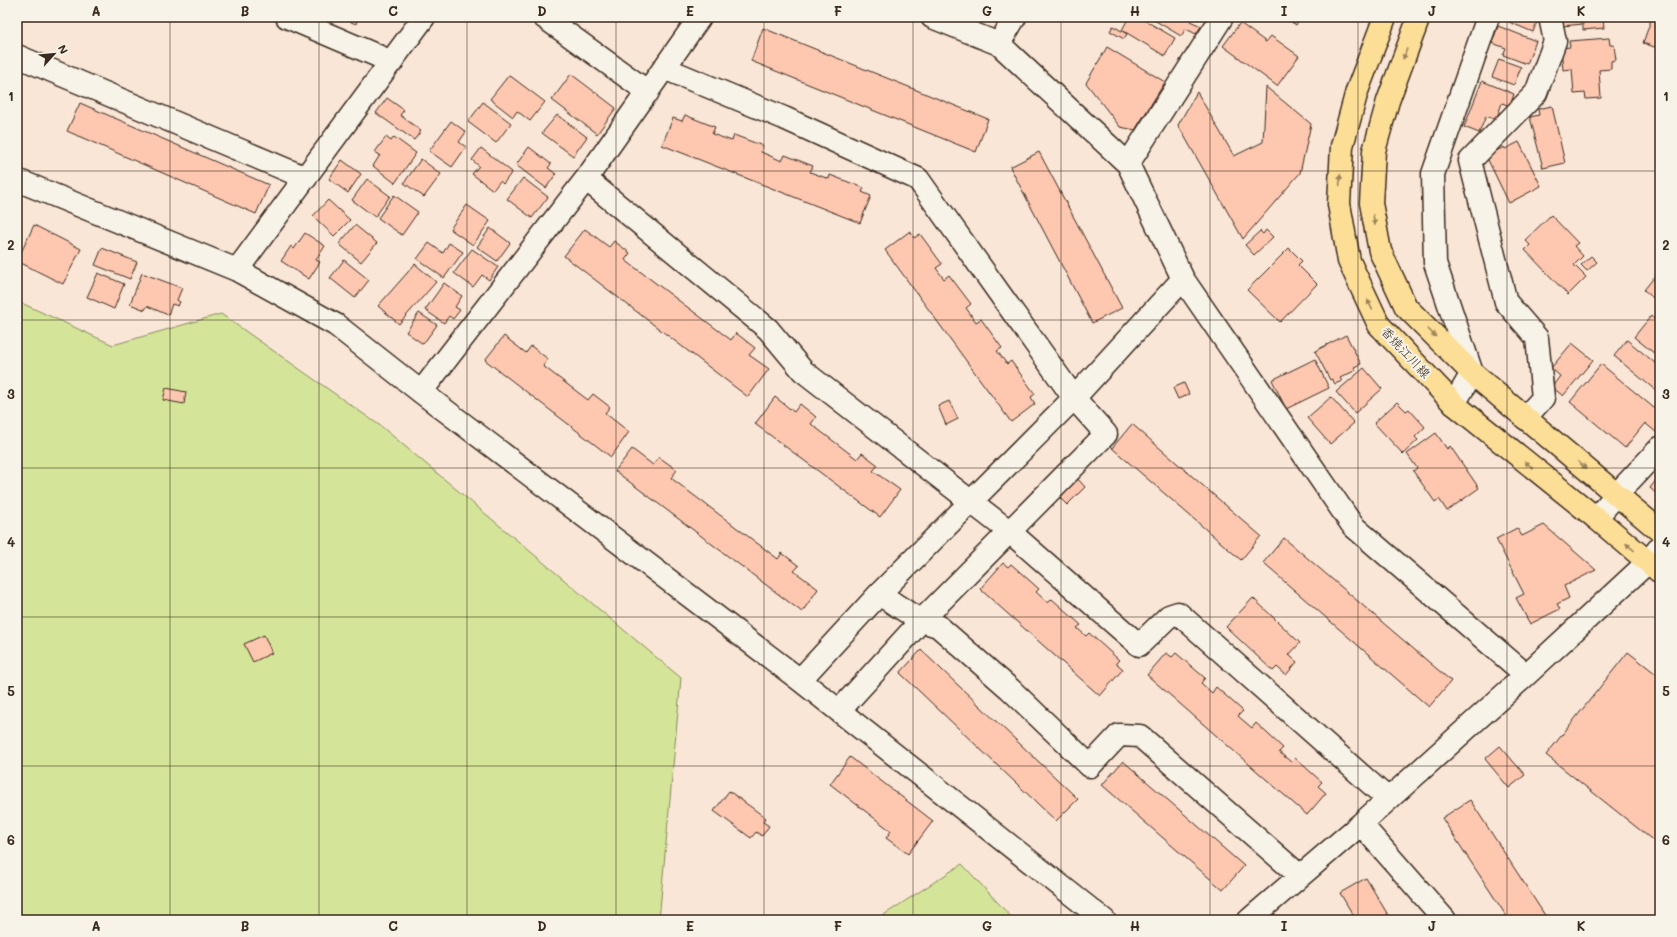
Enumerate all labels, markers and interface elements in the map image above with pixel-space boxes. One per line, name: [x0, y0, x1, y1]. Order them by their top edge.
text: A: [91, 2, 101, 19]
text: B: [241, 2, 250, 19]
text: C: [388, 2, 398, 19]
text: D: [537, 2, 547, 19]
text: E: [686, 2, 694, 19]
text: F: [834, 2, 842, 19]
text: G: [982, 2, 992, 19]
text: H: [1130, 2, 1140, 19]
text: I: [1281, 2, 1288, 19]
text: J: [1428, 2, 1436, 19]
text: K: [1577, 2, 1586, 19]
north arrow: [34, 34, 74, 74]
text: N: [55, 42, 72, 56]
one-way arrow: [1402, 48, 1408, 60]
text: 1: [8, 87, 14, 104]
text: 1: [1663, 87, 1669, 104]
one-way arrow: [1337, 174, 1344, 186]
one-way arrow: [1371, 214, 1377, 226]
text: 2: [7, 236, 15, 253]
text: 2: [1662, 236, 1670, 253]
one-way arrow: [1367, 299, 1373, 310]
street label: 香焼江川線: [1378, 322, 1435, 382]
one-way arrow: [1427, 328, 1437, 338]
text: 3: [7, 385, 15, 402]
text: 3: [1662, 385, 1670, 402]
one-way arrow: [1524, 460, 1535, 469]
one-way arrow: [1577, 461, 1587, 470]
text: 4: [7, 533, 15, 550]
text: 4: [1662, 533, 1670, 550]
one-way arrow: [1625, 542, 1635, 552]
text: 5: [7, 682, 15, 699]
text: 5: [1662, 682, 1670, 699]
text: 6: [7, 831, 15, 848]
text: 6: [1662, 831, 1670, 848]
text: A: [91, 917, 101, 934]
text: B: [241, 917, 250, 934]
text: C: [388, 917, 398, 934]
text: D: [537, 917, 547, 934]
text: E: [686, 917, 694, 934]
text: F: [834, 917, 842, 934]
text: G: [982, 917, 992, 934]
text: H: [1130, 917, 1140, 934]
text: I: [1281, 917, 1288, 934]
text: J: [1428, 917, 1436, 934]
text: K: [1577, 917, 1586, 934]

